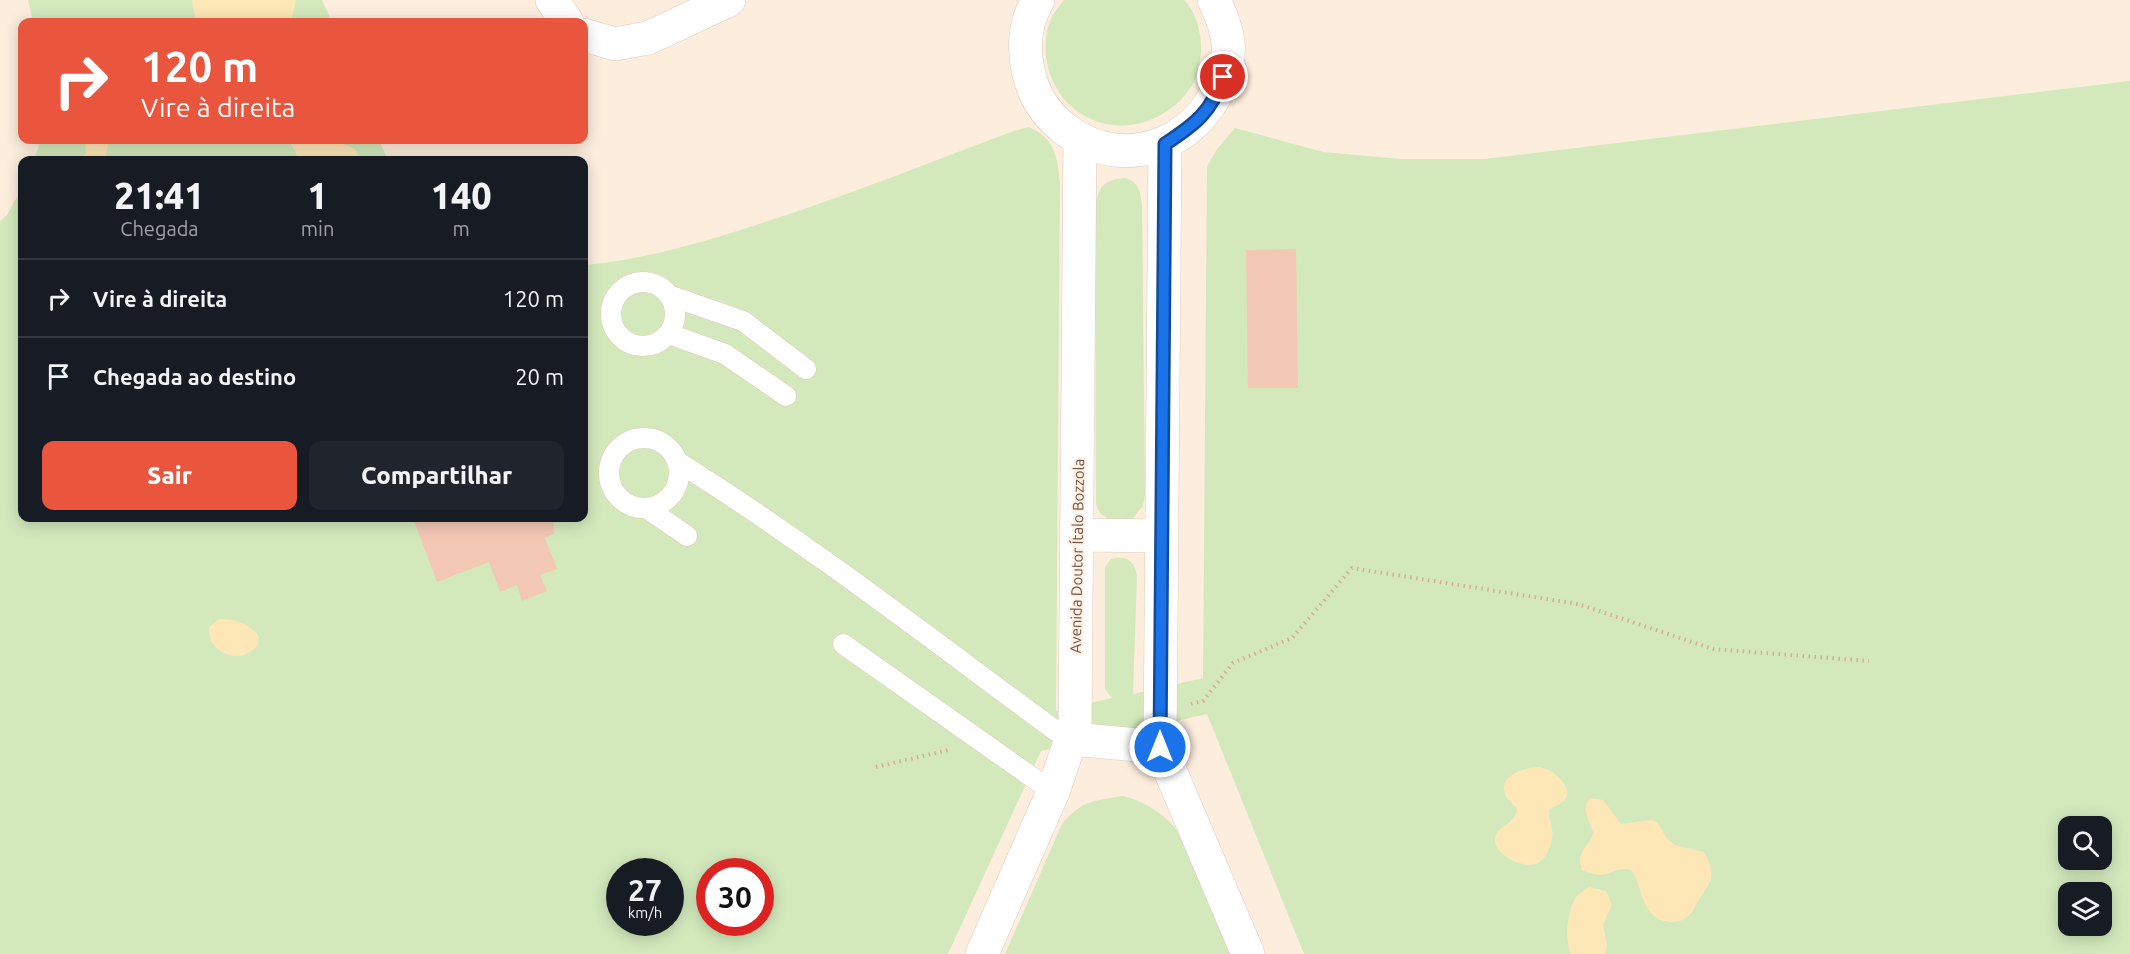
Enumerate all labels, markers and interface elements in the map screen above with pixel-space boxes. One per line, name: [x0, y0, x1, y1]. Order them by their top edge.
icon: right: [42, 42, 120, 120]
text: 120 m: [141, 43, 258, 90]
pin: [1197, 51, 1248, 102]
icon: arrive: [1206, 60, 1239, 93]
text: Vire à direita: [141, 92, 295, 122]
text: 21:41: [114, 175, 204, 216]
text: 1: [307, 175, 328, 216]
text: 140: [431, 175, 492, 216]
text: Chegada: [120, 217, 199, 240]
text: min: [301, 217, 334, 240]
text: m: [453, 217, 470, 240]
icon: right: [42, 282, 75, 315]
text: Vire à direita: [93, 286, 227, 311]
text: 120 m: [503, 286, 564, 311]
icon: arrive: [42, 360, 75, 393]
text: Chegada ao destino: [93, 364, 296, 389]
text: 20 m: [515, 364, 564, 389]
button: Sair: [42, 441, 297, 510]
button: Compartilhar: [309, 441, 564, 510]
street label: Avenida Doutor Ítalo Bozzola: [1067, 458, 1087, 654]
position arrow: [1128, 715, 1192, 779]
map controls: [2058, 816, 2112, 936]
button: search: [2058, 816, 2112, 870]
speed limit sign: 30: [696, 858, 774, 936]
text: 27: [628, 873, 662, 907]
button: layers: [2058, 882, 2112, 936]
text: km/h: [628, 904, 662, 921]

